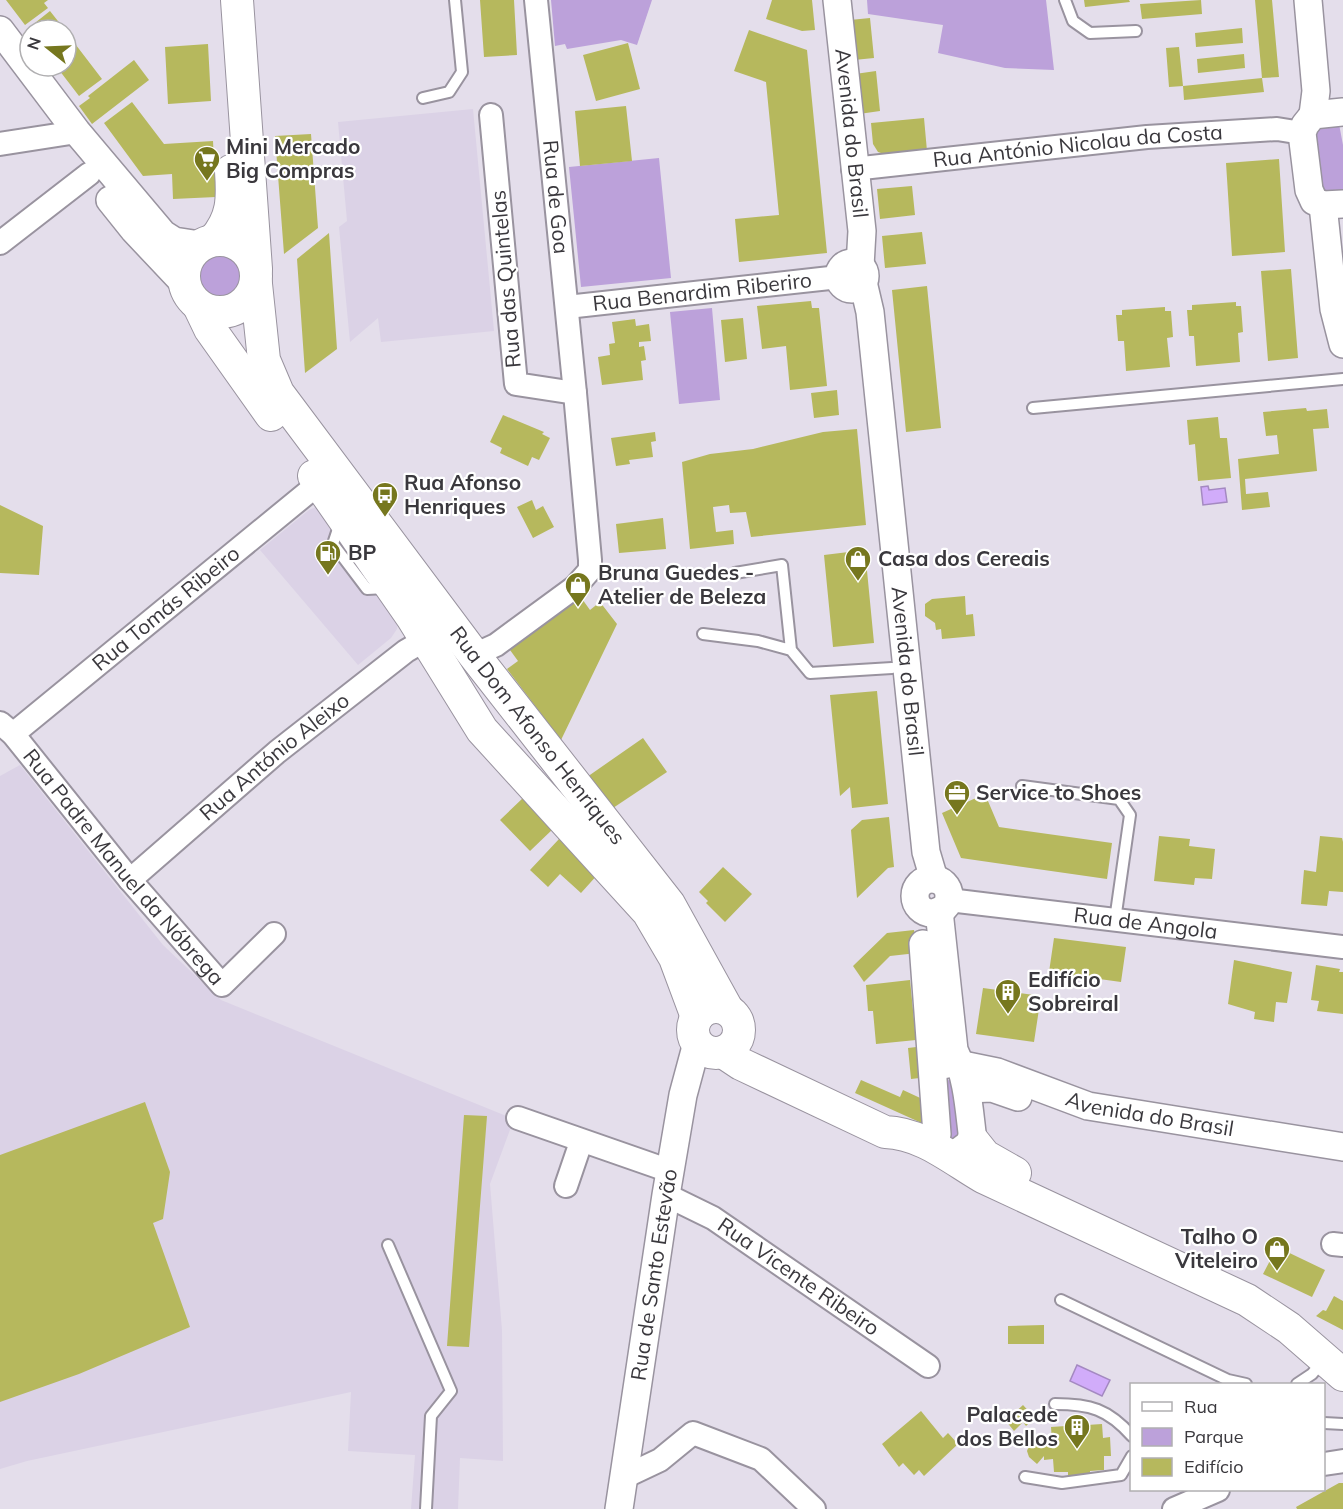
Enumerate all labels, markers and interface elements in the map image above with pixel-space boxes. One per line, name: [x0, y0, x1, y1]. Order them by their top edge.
north arrow: [18, 18, 78, 78]
text: N: [22, 35, 45, 52]
street label: Avenida do Brasil: [830, 47, 874, 219]
street label: Rua António Nicolau da Costa: [931, 118, 1223, 172]
place label: Mini Mercado Big Compras: [226, 133, 361, 183]
street label: Rua de Goa: [538, 139, 575, 255]
supermarket icon: Mini Mercado Big Compras: [192, 144, 222, 182]
street label: Rua das Quintelas: [484, 189, 526, 369]
street label: Rua Benardim Riberiro: [591, 266, 813, 316]
place label: Rua Afonso Henriques: [404, 469, 521, 519]
bus stop icon: Rua Afonso Henriques: [370, 480, 400, 518]
fuel station icon: BP: [313, 538, 343, 576]
place label: BP: [348, 539, 376, 565]
street label: Rua Tomás Ribeiro: [87, 540, 244, 676]
shop icon: Casa dos Cereais: [843, 544, 873, 582]
place label: Casa dos Cereais: [878, 545, 1050, 571]
place label: Bruna Guedes - Atelier de Beleza: [598, 559, 766, 609]
shop icon: Bruna Guedes - Atelier de Beleza: [563, 570, 593, 608]
street label: Avenida do Brasil: [887, 585, 930, 757]
street label: Rua Dom Afonso Henriques: [445, 621, 631, 849]
street label: Rua António Aleixo: [194, 687, 354, 825]
street label: Rua Padre Manuel da Nóbrega: [18, 743, 230, 990]
office icon: Service to Shoes: [942, 778, 972, 816]
place label: Service to Shoes: [976, 779, 1141, 805]
street label: Rua de Angola: [1073, 901, 1219, 944]
place label: Edifício Sobreiral: [1028, 966, 1119, 1016]
building icon: Edifício Sobreiral: [993, 977, 1023, 1015]
street label: Avenida do Brasil: [1062, 1085, 1236, 1141]
street label: Rua de Santo Estevão: [624, 1167, 682, 1382]
street label: Rua Vicente Ribeiro: [713, 1211, 885, 1341]
place label: Talho O Viteleiro: [1174, 1223, 1258, 1273]
shop icon: Talho O Viteleiro: [1262, 1234, 1292, 1272]
legend: [1130, 1383, 1325, 1491]
text: Rua: [1184, 1395, 1218, 1418]
place label: Palacede dos Bellos: [956, 1401, 1058, 1451]
building icon: Palacede dos Bellos: [1062, 1412, 1092, 1450]
text: Parque: [1184, 1425, 1243, 1448]
text: Edifício: [1184, 1455, 1243, 1478]

